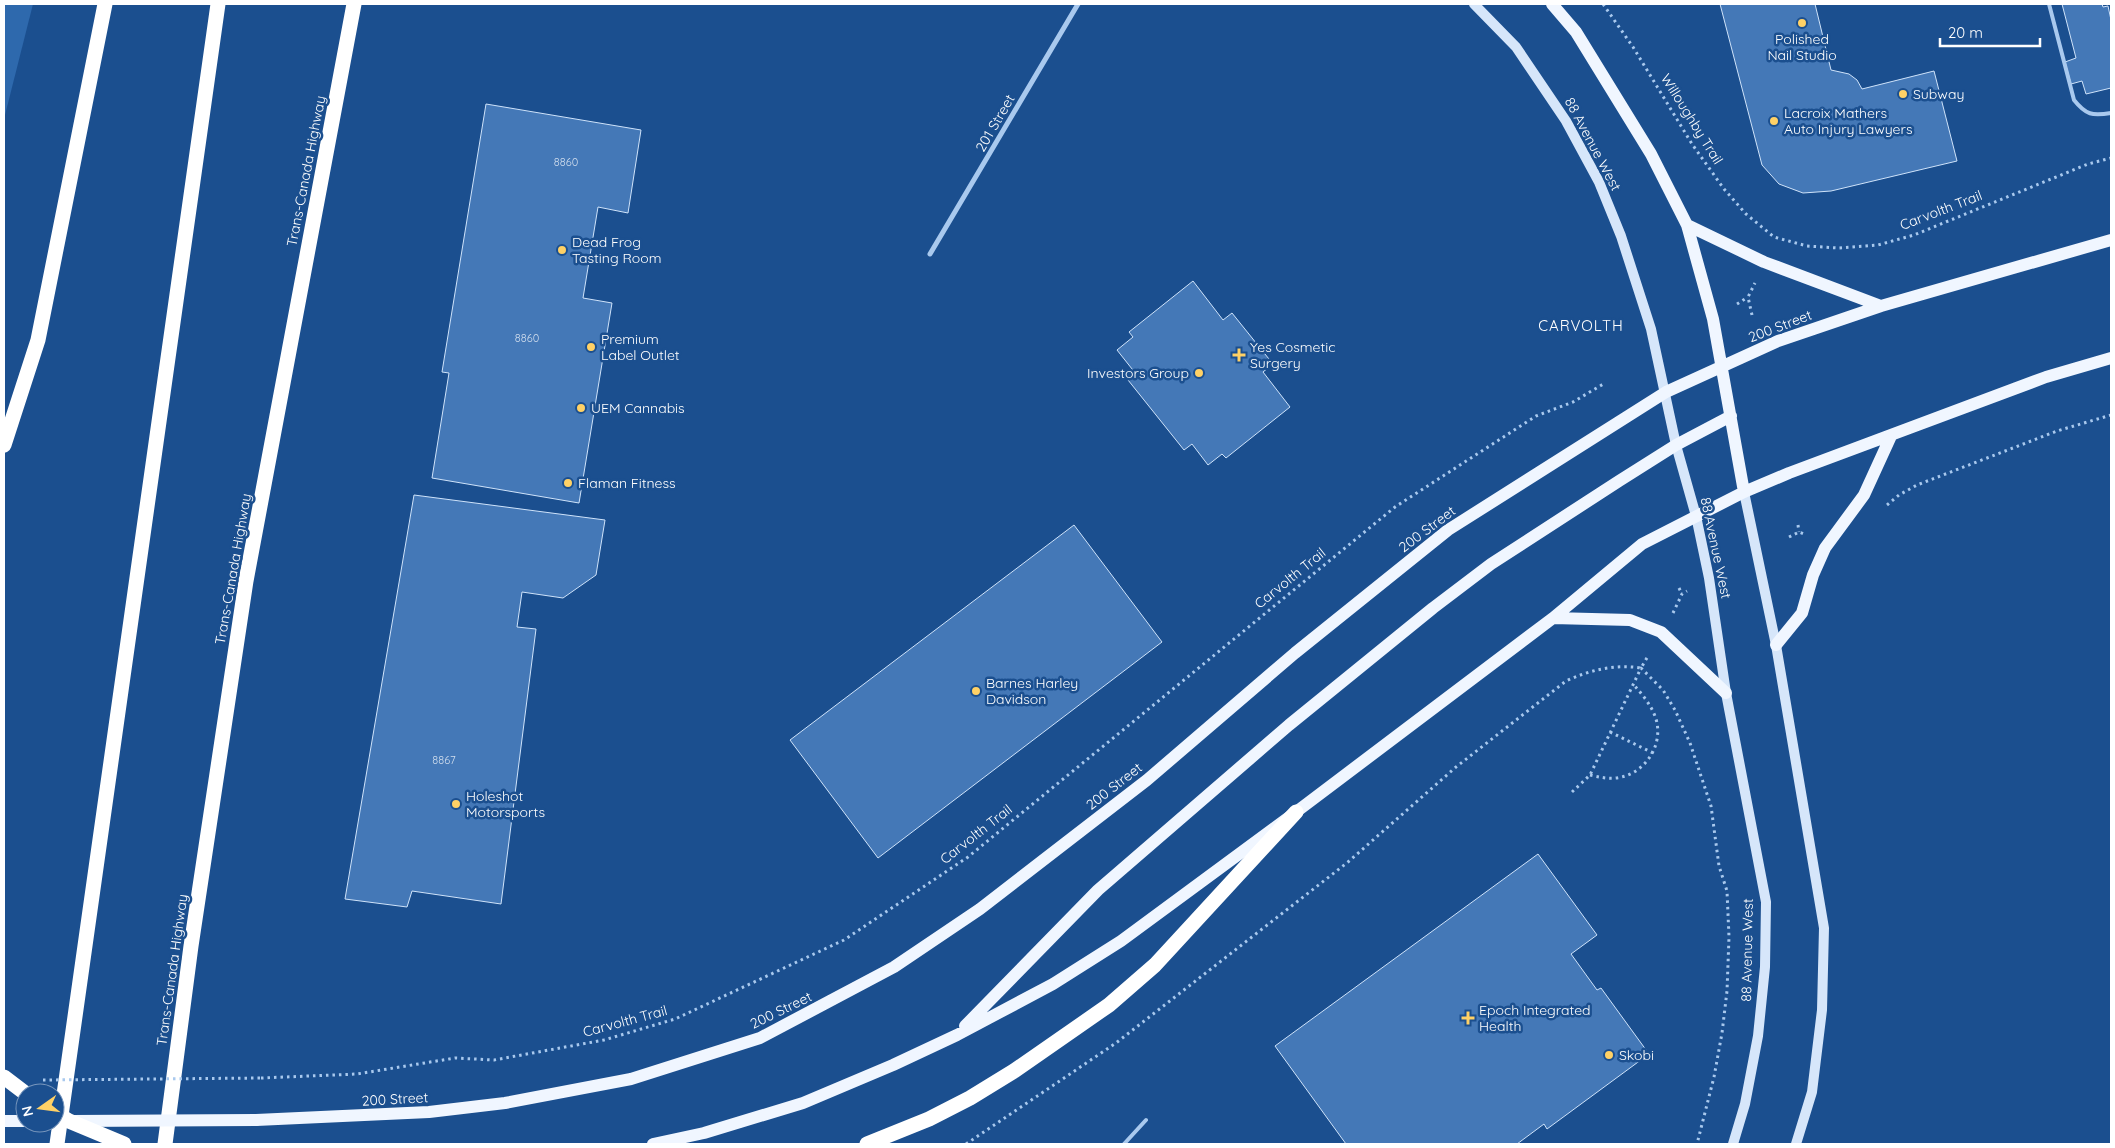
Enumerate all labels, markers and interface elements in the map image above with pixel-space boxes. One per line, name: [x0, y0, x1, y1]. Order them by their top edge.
scale bar: [1940, 15, 2040, 47]
marker: Polished Nail Studio: [1796, 17, 1808, 29]
text: 20 m: [1948, 23, 1983, 42]
place label: Polished Nail Studio: [1767, 30, 1837, 64]
street label: Willoughby Trail: [1657, 70, 1727, 168]
place label: Subway: [1913, 85, 1964, 103]
marker: Subway: [1897, 88, 1909, 100]
street label: 201 Street: [971, 91, 1019, 155]
street label: Trans-Canada Highway: [283, 94, 329, 248]
street label: 88 Avenue West: [1561, 94, 1625, 194]
place label: Lacroix Mathers Auto Injury Lawyers: [1784, 104, 1912, 138]
marker: Lacroix Mathers Auto Injury Lawyers: [1768, 115, 1780, 127]
house number: 8860: [554, 155, 578, 169]
street label: Carvolth Trail: [1897, 186, 1985, 234]
place label: Dead Frog Tasting Room: [572, 233, 662, 267]
marker: Dead Frog Tasting Room: [556, 244, 568, 256]
street label: 200 Street: [1746, 306, 1815, 346]
district label: CARVOLTH: [1538, 316, 1624, 335]
place label: Premium Label Outlet: [601, 330, 680, 364]
house number: 8860: [515, 331, 539, 345]
place label: Yes Cosmetic Surgery: [1250, 338, 1335, 372]
marker: Premium Label Outlet: [585, 341, 597, 353]
marker: Yes Cosmetic Surgery: [1232, 348, 1246, 362]
place label: Investors Group: [1087, 364, 1189, 382]
marker: Investors Group: [1193, 367, 1205, 379]
place label: UEM Cannabis: [591, 399, 685, 417]
marker: UEM Cannabis: [575, 402, 587, 414]
place label: Flaman Fitness: [578, 474, 676, 492]
marker: Flaman Fitness: [562, 477, 574, 489]
street label: Trans-Canada Highway: [211, 492, 255, 646]
street label: 88 Avenue West: [1696, 496, 1736, 601]
street label: 200 Street: [1395, 502, 1459, 556]
street label: Carvolth Trail: [1251, 544, 1329, 612]
place label: Barnes Harley Davidson: [986, 674, 1078, 708]
marker: Barnes Harley Davidson: [970, 685, 982, 697]
house number: 8867: [432, 753, 456, 767]
street label: 200 Street: [1082, 758, 1146, 814]
place label: Holeshot Motorsports: [466, 787, 545, 821]
marker: Holeshot Motorsports: [450, 798, 462, 810]
street label: Carvolth Trail: [936, 800, 1016, 868]
street label: Trans-Canada Highway: [152, 893, 192, 1047]
street label: 88 Avenue West: [1737, 898, 1757, 1002]
street label: 200 Street: [747, 987, 815, 1033]
street label: Carvolth Trail: [581, 1001, 669, 1041]
place label: Epoch Integrated Health: [1479, 1001, 1591, 1035]
marker: Epoch Integrated Health: [1461, 1011, 1475, 1025]
place label: Skobi: [1619, 1046, 1654, 1064]
marker: Skobi: [1603, 1049, 1615, 1061]
north arrow: [15, 1083, 65, 1133]
street label: 200 Street: [361, 1088, 429, 1110]
text: N: [17, 1104, 37, 1118]

